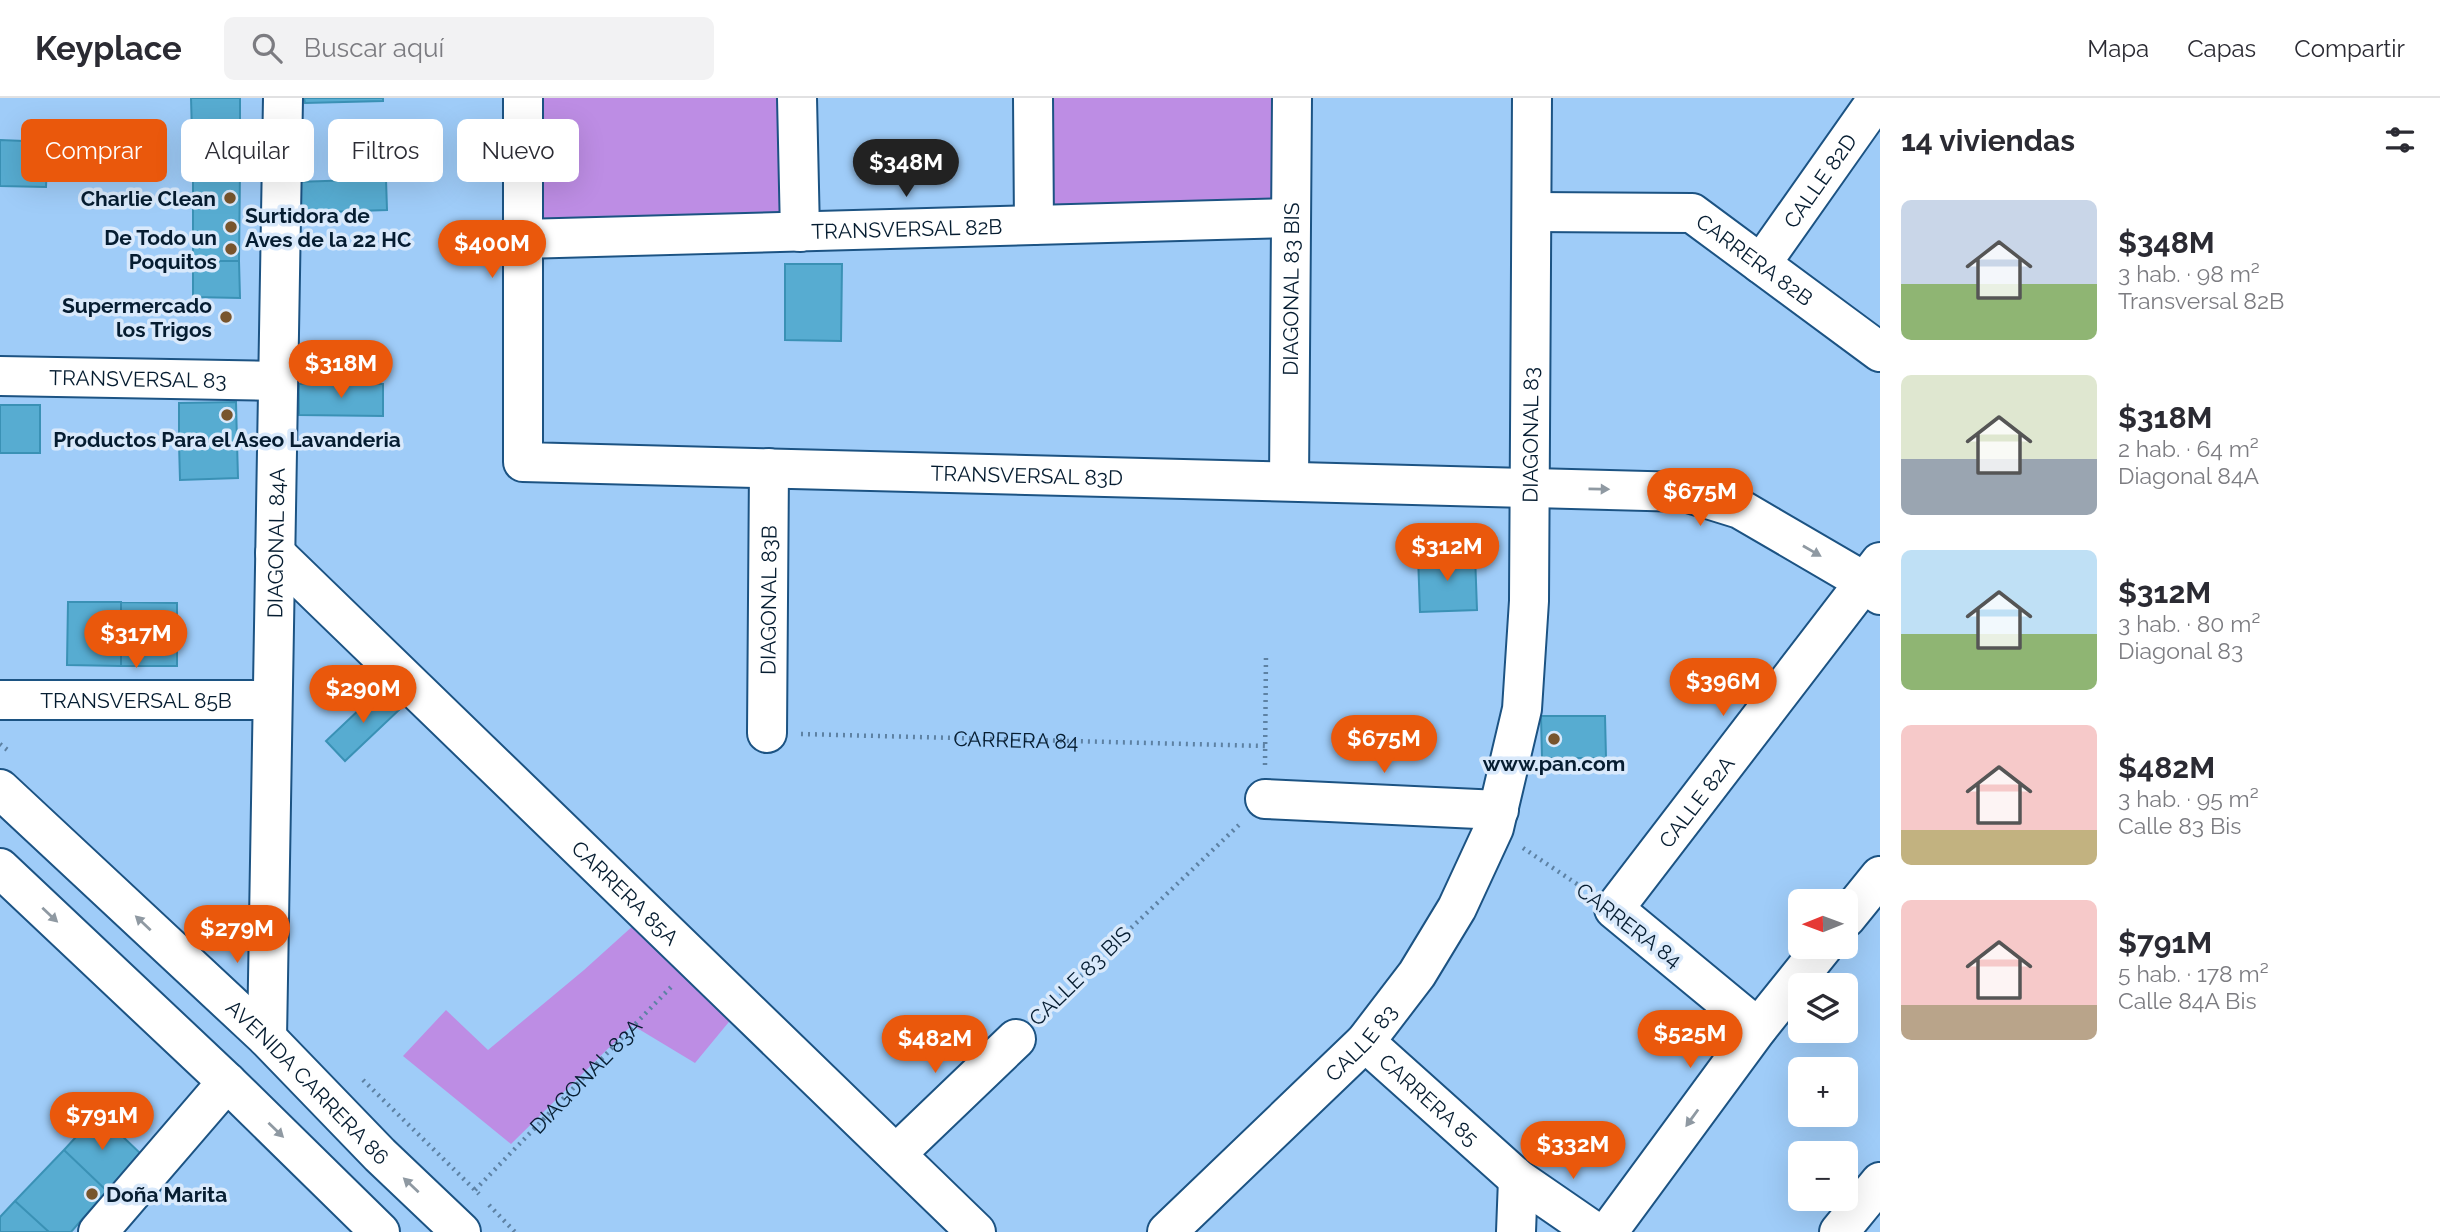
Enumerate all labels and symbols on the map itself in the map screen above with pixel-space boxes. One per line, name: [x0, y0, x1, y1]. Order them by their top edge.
street label: CALLE 82D: [1778, 129, 1862, 233]
pin: $348M: [857, 140, 955, 199]
place label: Charlie Clean: [81, 186, 216, 211]
marker: Charlie Clean: [222, 190, 238, 206]
street label: DIAGONAL 83 BIS: [1277, 202, 1304, 376]
place label: Surtidora de Aves de la 22 HC: [245, 203, 411, 252]
street label: CARRERA 82B: [1692, 208, 1818, 311]
street label: TRANSVERSAL 82B: [811, 213, 1003, 244]
marker: Surtidora de Aves de la 22 HC: [223, 219, 239, 235]
pin: $400M: [443, 220, 541, 280]
place label: De Todo un Poquitos: [104, 225, 217, 274]
marker: De Todo un Poquitos: [223, 241, 239, 257]
place label: Supermercado los Trigos: [62, 293, 212, 342]
marker: Supermercado los Trigos: [218, 309, 234, 325]
pin: $318M: [292, 341, 390, 400]
street label: TRANSVERSAL 83: [49, 364, 227, 393]
street label: DIAGONAL 83: [1517, 367, 1543, 503]
marker: Productos Para el Aseo Lavanderia: [219, 407, 235, 423]
place label: Productos Para el Aseo Lavanderia: [53, 427, 401, 452]
street label: TRANSVERSAL 83D: [930, 460, 1123, 490]
street label: DIAGONAL 84A: [262, 468, 289, 618]
pin: $675M: [1651, 468, 1749, 528]
one-way arrow: [1588, 483, 1610, 494]
pin: $312M: [1398, 524, 1496, 583]
street label: DIAGONAL 83B: [755, 525, 781, 675]
one-way arrow: [1803, 545, 1822, 558]
pin: $317M: [87, 610, 185, 670]
pin: $396M: [1674, 658, 1772, 718]
pin: $290M: [314, 666, 412, 725]
street label: TRANSVERSAL 85B: [40, 688, 232, 713]
pin: $675M: [1335, 716, 1433, 775]
street label: CARRERA 84: [953, 725, 1079, 754]
marker: www.pan.com: [1546, 731, 1562, 747]
place label: www.pan.com: [1483, 751, 1625, 776]
street label: CALLE 82A: [1653, 751, 1739, 852]
street label: CARRERA 85A: [567, 835, 684, 950]
street label: CARRERA 84: [1572, 877, 1686, 973]
north arrow: [1788, 889, 1858, 959]
one-way arrow: [41, 906, 58, 922]
pin: $279M: [188, 906, 286, 965]
one-way arrow: [135, 915, 152, 932]
street label: CALLE 83 BIS: [1024, 921, 1136, 1031]
street label: AVENIDA CARRERA 86: [221, 994, 394, 1169]
street label: CALLE 83: [1320, 999, 1402, 1086]
pin: $525M: [1641, 1010, 1739, 1070]
street label: DIAGONAL 83A: [524, 1013, 647, 1138]
pin: $482M: [886, 1016, 984, 1075]
street label: CARRERA 85: [1374, 1048, 1484, 1150]
pin: $791M: [53, 1093, 151, 1152]
one-way arrow: [1685, 1108, 1700, 1126]
one-way arrow: [268, 1122, 284, 1138]
pin: $332M: [1524, 1122, 1622, 1181]
one-way arrow: [402, 1177, 420, 1193]
place label: Doña Marita: [106, 1182, 227, 1207]
marker: Doña Marita: [84, 1186, 100, 1202]

